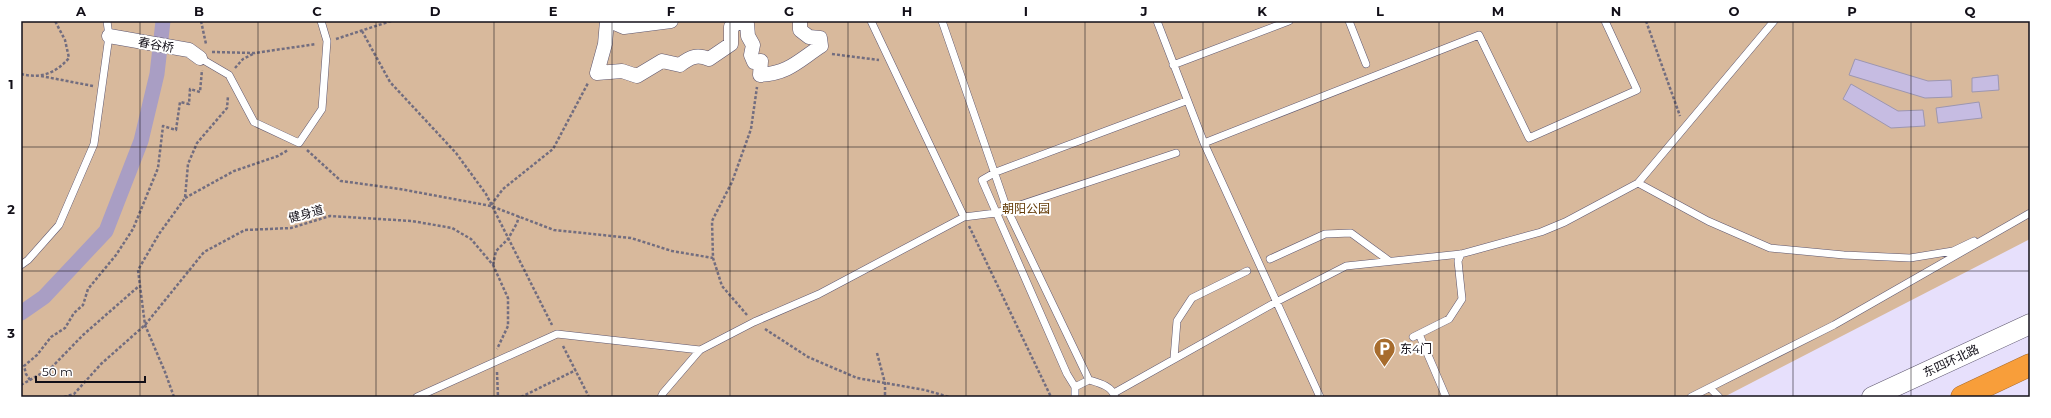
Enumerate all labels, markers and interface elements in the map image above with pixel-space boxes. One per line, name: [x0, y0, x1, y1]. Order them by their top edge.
text: A: [75, 3, 87, 19]
text: B: [194, 3, 204, 19]
text: C: [312, 3, 322, 19]
text: D: [430, 3, 441, 19]
text: E: [549, 3, 558, 19]
text: F: [667, 3, 675, 19]
text: G: [784, 3, 794, 19]
text: H: [902, 3, 912, 19]
text: I: [1024, 3, 1028, 19]
text: J: [1139, 3, 1148, 19]
text: K: [1257, 3, 1267, 19]
text: L: [1376, 3, 1384, 19]
text: M: [1492, 3, 1504, 19]
text: N: [1611, 3, 1621, 19]
text: O: [1729, 3, 1740, 19]
text: P: [1847, 3, 1857, 19]
text: Q: [1965, 3, 1976, 19]
street label: 春谷桥: [137, 34, 175, 55]
text: 1: [8, 76, 14, 92]
text: 2: [7, 201, 15, 217]
park label: 朝阳公园: [1002, 201, 1050, 216]
street label: 健身道: [287, 202, 325, 225]
text: 3: [6, 325, 15, 341]
parking icon: 东4门: [1371, 336, 1397, 369]
place label: 东4门: [1400, 341, 1432, 356]
street label: 东四环北路: [1920, 341, 1981, 380]
scale bar: [36, 358, 145, 384]
text: 50 m: [42, 364, 73, 379]

